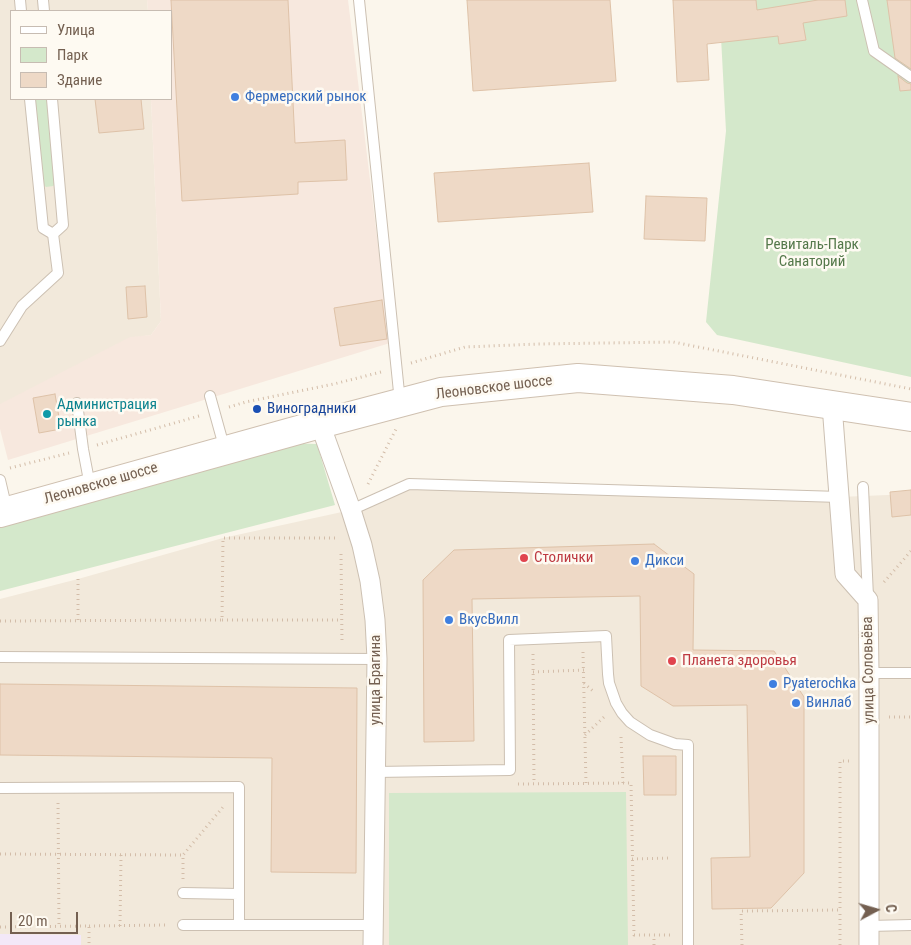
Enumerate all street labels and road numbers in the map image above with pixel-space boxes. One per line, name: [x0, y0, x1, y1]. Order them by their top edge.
street label: Леоновское шоссе: [435, 372, 553, 404]
street label: Леоновское шоссе: [42, 459, 160, 509]
street label: улица Соловьёва: [859, 616, 879, 724]
street label: улица Брагина: [367, 635, 385, 725]

